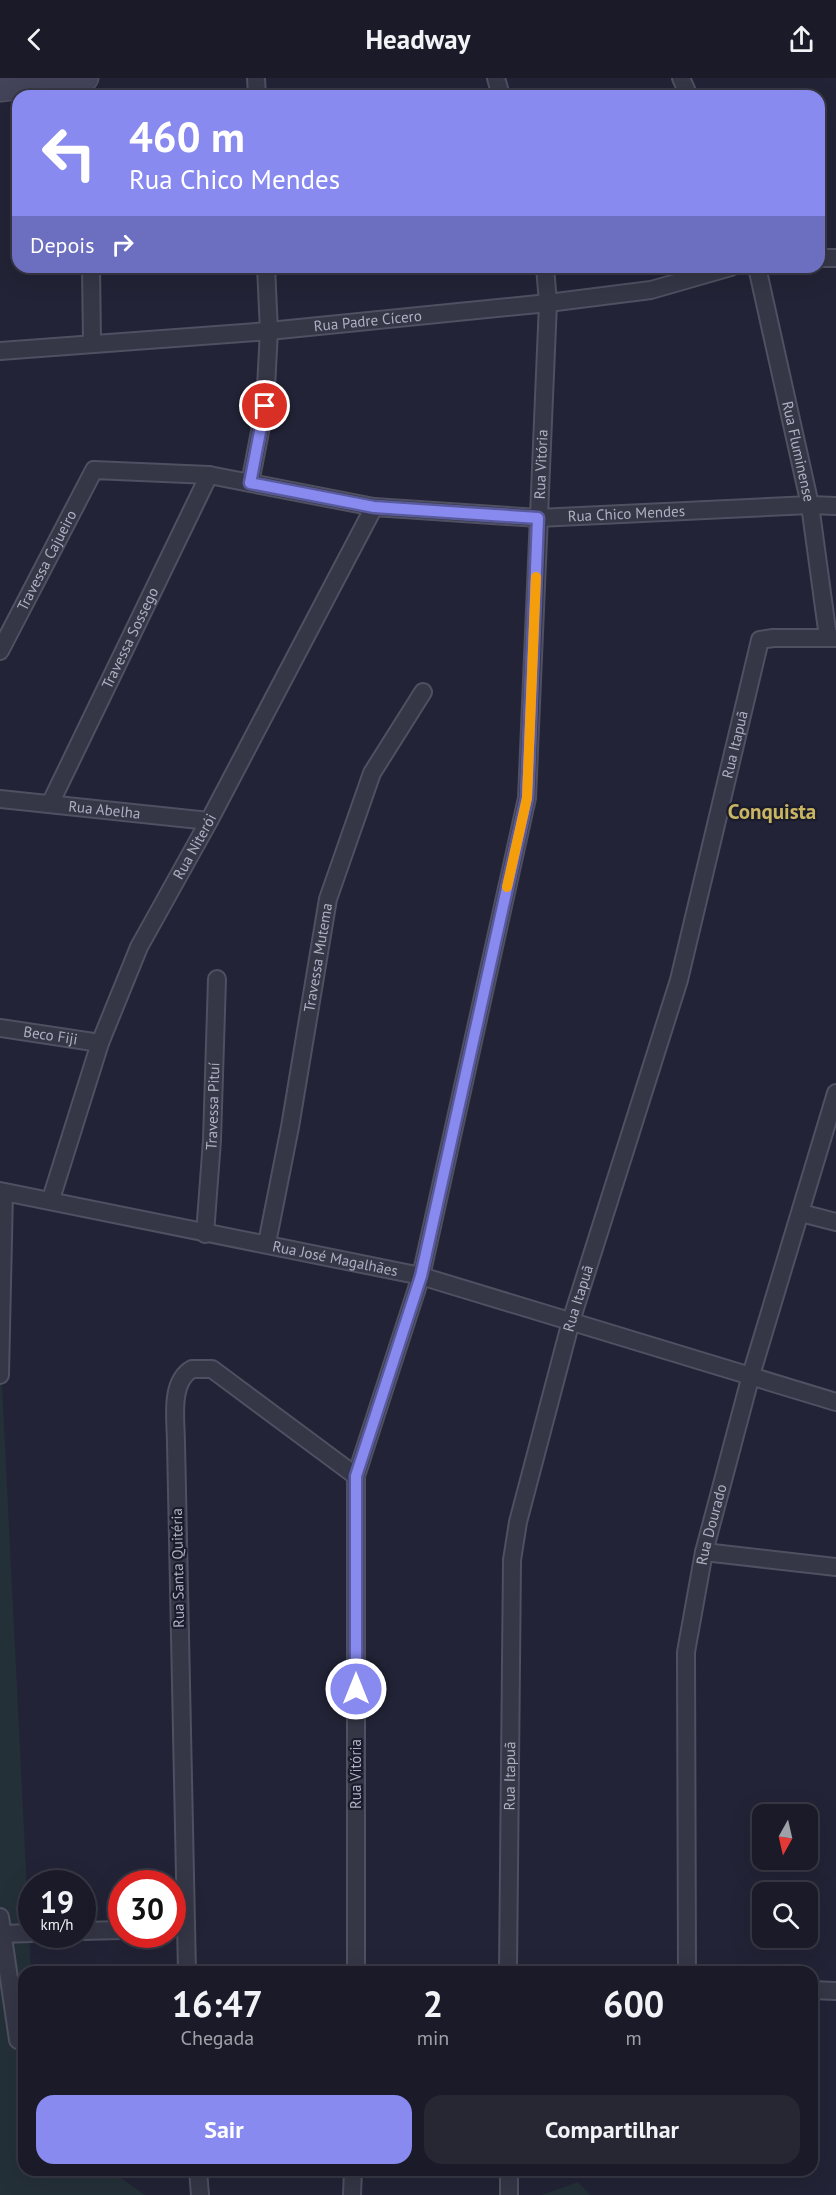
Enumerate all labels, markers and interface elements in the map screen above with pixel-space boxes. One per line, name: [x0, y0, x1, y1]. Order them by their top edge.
text: Headway: [365, 22, 471, 56]
icon: back: [18, 23, 51, 56]
icon: share: [785, 23, 818, 56]
text: 460 m: [129, 109, 245, 164]
icon: left: [30, 114, 108, 192]
text: Rua Chico Mendes: [129, 162, 340, 196]
icon: right: [106, 228, 139, 261]
text: Depois: [30, 231, 94, 259]
street label: Rua Padre Cícero: [313, 306, 423, 335]
pin: [239, 380, 290, 431]
icon: arrive: [248, 389, 281, 422]
street label: Rua Fluminense: [778, 399, 819, 504]
street label: Rua Vitória: [530, 429, 552, 500]
street label: Rua Chico Mendes: [567, 501, 685, 526]
street label: Travessa Cajueiro: [13, 507, 81, 614]
street label: Travessa Sossego: [97, 584, 162, 692]
street label: Rua Itapuã: [717, 709, 752, 780]
street label: Rua Abelha: [67, 796, 141, 823]
district label: Conquista: [728, 798, 816, 825]
street label: Rua Niterói: [169, 810, 220, 883]
street label: Travessa Mutema: [299, 902, 336, 1013]
street label: Beco Fiji: [22, 1022, 79, 1049]
street label: Travessa Pituí: [201, 1062, 223, 1151]
street label: Rua José Magalhães: [271, 1236, 400, 1280]
street label: Rua Itapuã: [559, 1263, 597, 1334]
street label: Rua Dourado: [692, 1482, 731, 1566]
street label: Rua Santa Quitéria: [167, 1508, 188, 1628]
position arrow: [324, 1657, 388, 1721]
street label: Rua Vitória: [346, 1739, 365, 1809]
street label: Rua Itapuã: [500, 1741, 519, 1811]
north arrow: [752, 1804, 818, 1870]
map controls: [752, 1804, 818, 1948]
speed limit sign: 30: [108, 1870, 186, 1948]
text: 19: [40, 1882, 74, 1921]
button: search: [752, 1882, 818, 1948]
text: km/h: [41, 1915, 73, 1934]
text: 16:47: [172, 1980, 263, 2027]
text: 2: [423, 1980, 443, 2027]
text: 600: [603, 1980, 664, 2027]
text: Chegada: [181, 2025, 254, 2051]
text: min: [417, 2025, 449, 2051]
text: m: [626, 2025, 642, 2051]
button: Sair: [36, 2095, 412, 2164]
button: Compartilhar: [424, 2095, 800, 2164]

